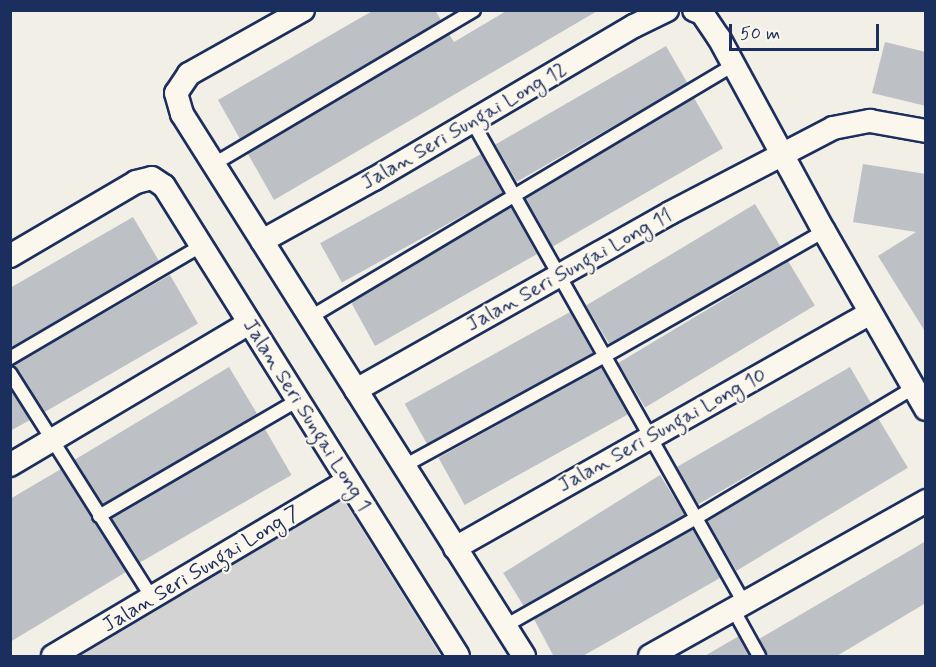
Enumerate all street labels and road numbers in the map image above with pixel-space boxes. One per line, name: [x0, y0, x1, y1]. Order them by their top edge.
street label: Jalan Seri Sungai Long 12: [356, 56, 572, 196]
street label: Jalan Seri Sungai Long 11: [461, 202, 677, 338]
street label: Jalan Seri Sungai Long 1: [237, 313, 377, 517]
street label: Jalan Seri Sungai Long 10: [552, 362, 772, 498]
street label: Jalan Seri Sungai Long 7: [97, 499, 305, 639]

